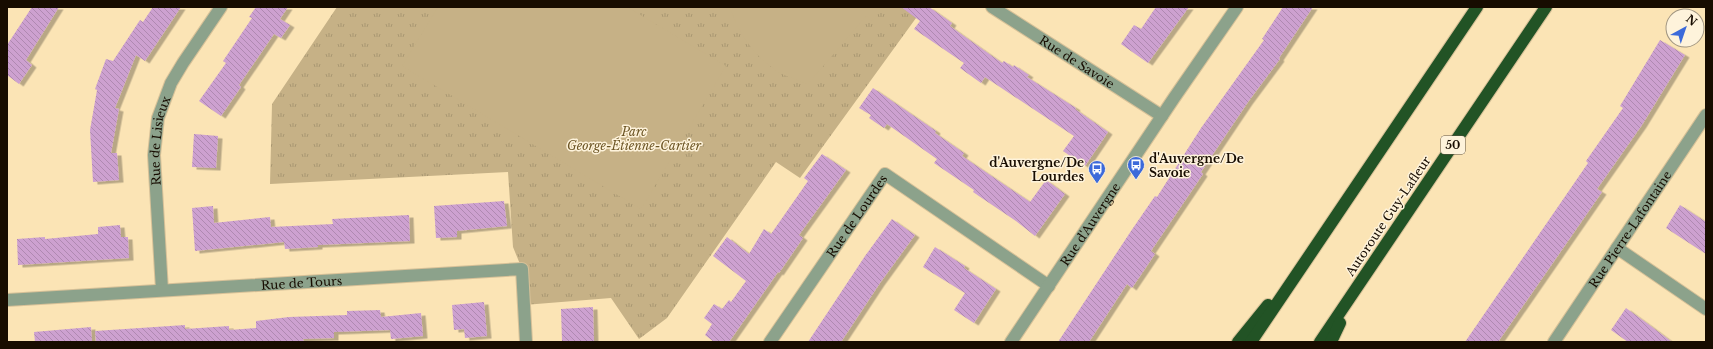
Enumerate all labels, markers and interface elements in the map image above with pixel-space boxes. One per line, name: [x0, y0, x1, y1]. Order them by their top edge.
north arrow: [1665, 8, 1705, 48]
text: N: [1683, 12, 1700, 29]
street label: Rue de Savoie: [1037, 32, 1118, 91]
street label: Rue de Lisieux: [146, 93, 173, 186]
park label: Parc George-Étienne-Cartier: [567, 124, 701, 153]
road number: 50: [1441, 136, 1465, 154]
place label: d'Auvergne/De Savoie: [1149, 151, 1244, 180]
street label: Autoroute Guy-Lafleur: [1342, 153, 1434, 280]
place label: d'Auvergne/De Lourdes: [989, 155, 1084, 184]
bus stop icon: d'Auvergne/De Savoie: [1126, 155, 1146, 180]
bus stop icon: d'Auvergne/De Lourdes: [1087, 159, 1107, 184]
street label: Rue Pierre-Lafontaine: [1585, 168, 1674, 290]
street label: Rue de Lourdes: [823, 171, 890, 260]
street label: Rue d'Auvergne: [1057, 179, 1123, 268]
street label: Rue de Tours: [260, 272, 343, 292]

